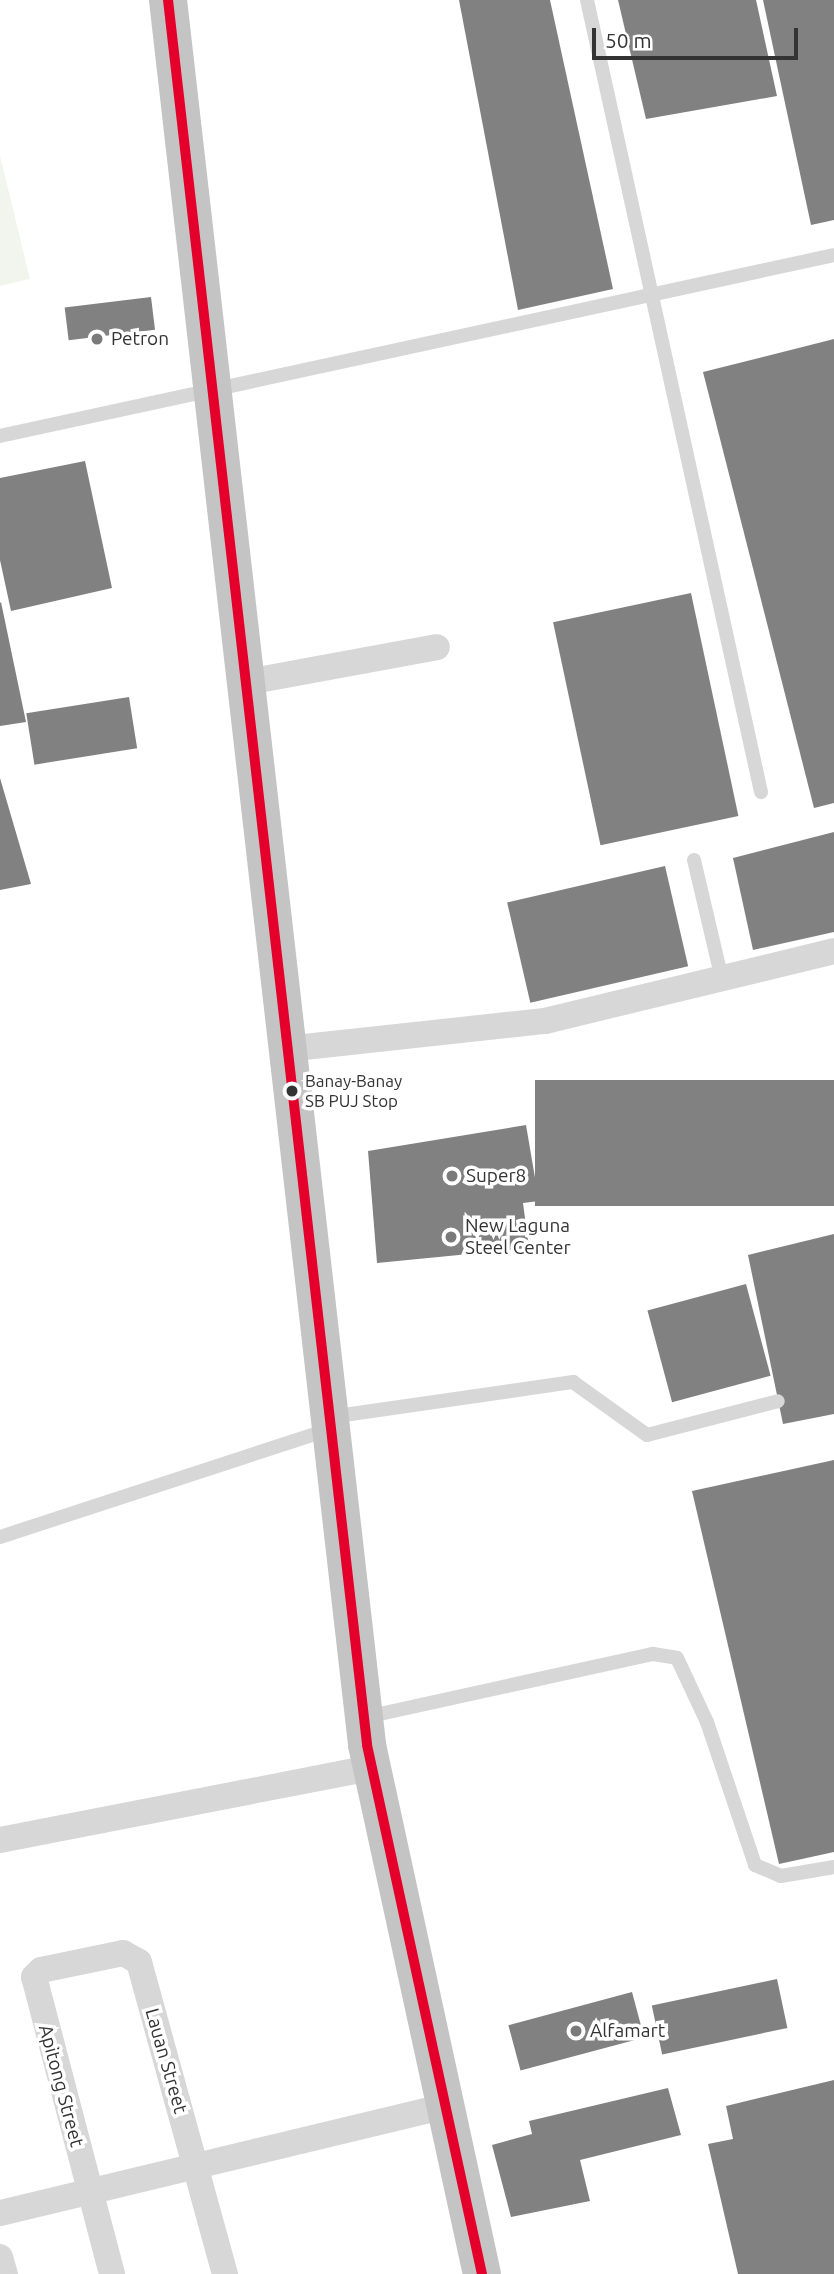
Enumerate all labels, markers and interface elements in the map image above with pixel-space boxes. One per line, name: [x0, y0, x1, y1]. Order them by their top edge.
scale bar: [596, 14, 802, 58]
text: 50 m: [605, 28, 652, 52]
place label: Petron: [111, 328, 169, 350]
marker: Petron: [89, 331, 105, 347]
place label: Banay-Banay SB PUJ Stop: [305, 1071, 402, 1111]
marker: Banay-Banay SB PUJ Stop: [285, 1084, 299, 1098]
place label: Super8: [466, 1165, 526, 1187]
marker: Super8: [444, 1168, 460, 1184]
place label: New Laguna Steel Center: [465, 1215, 571, 1259]
marker: New Laguna Steel Center: [443, 1229, 459, 1245]
street label: Lauan Street: [140, 2006, 192, 2116]
place label: Alfamart: [590, 2020, 665, 2042]
street label: Apitong Street: [34, 2022, 88, 2150]
marker: Alfamart: [568, 2023, 584, 2039]

